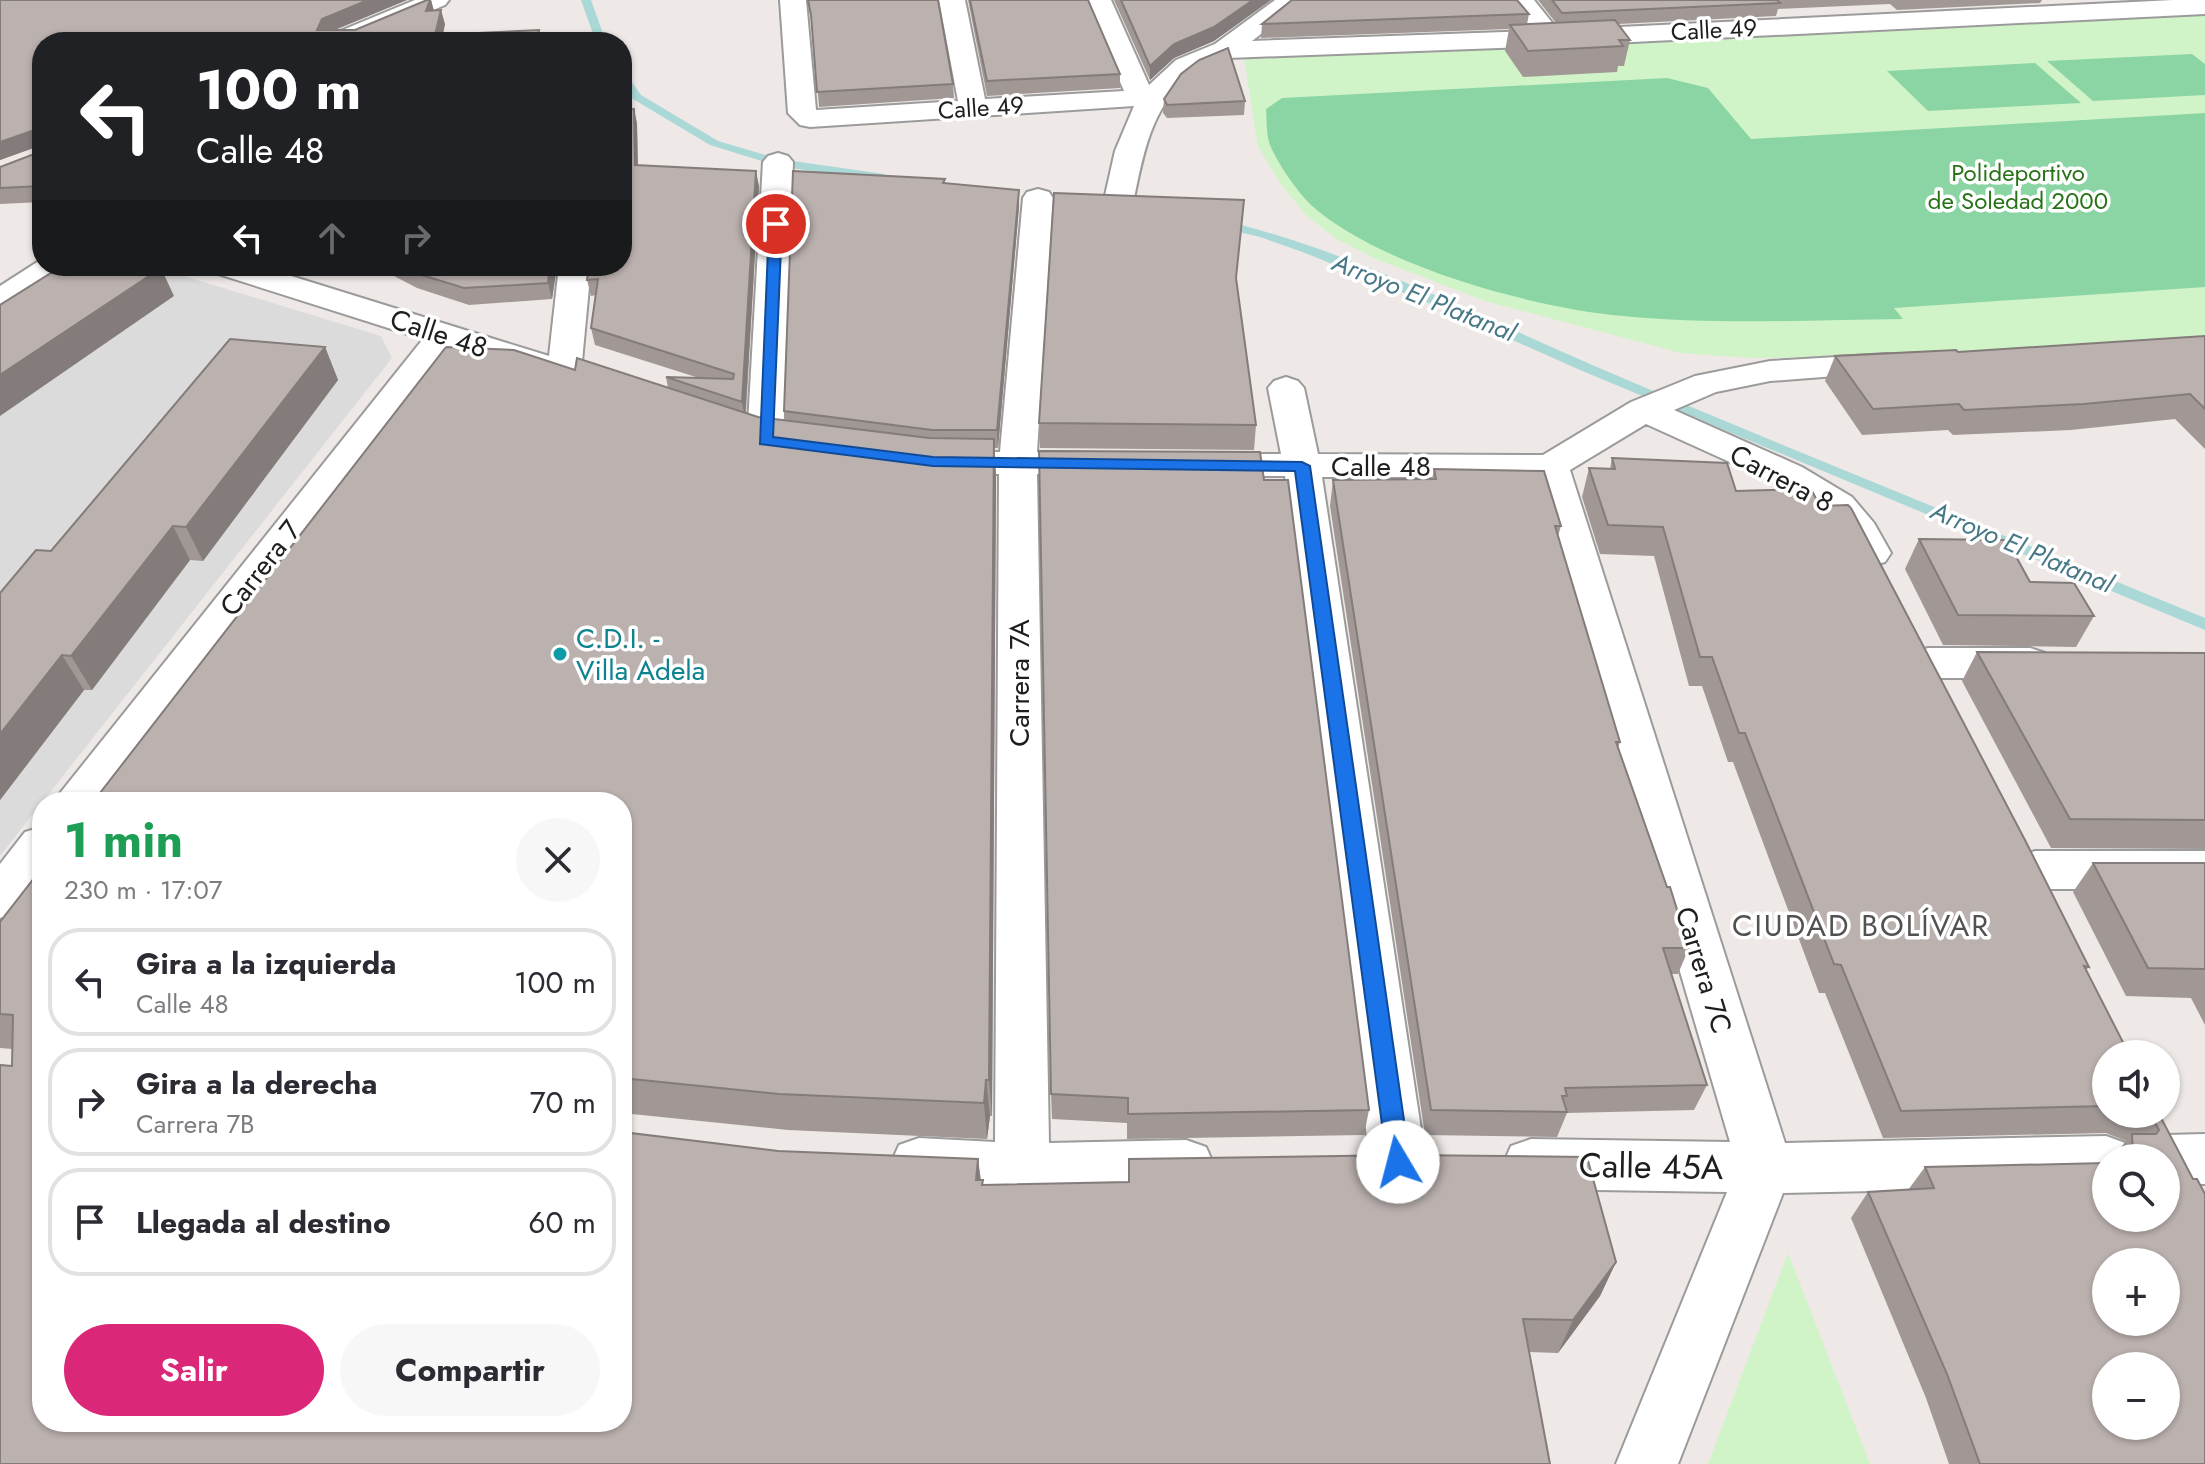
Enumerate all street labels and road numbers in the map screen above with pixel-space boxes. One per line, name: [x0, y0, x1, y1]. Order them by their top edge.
street label: Calle 49: [1670, 10, 1758, 49]
street label: Calle 49: [937, 87, 1025, 128]
street label: Calle 48: [385, 299, 493, 368]
street label: Carrera 8: [1722, 434, 1841, 523]
street label: Calle 48: [1331, 446, 1431, 487]
street label: Carrera 7: [210, 511, 311, 625]
street label: Carrera 7A: [999, 619, 1040, 747]
street label: Carrera 7C: [1665, 902, 1742, 1039]
street label: Calle 45A: [1578, 1141, 1724, 1192]

